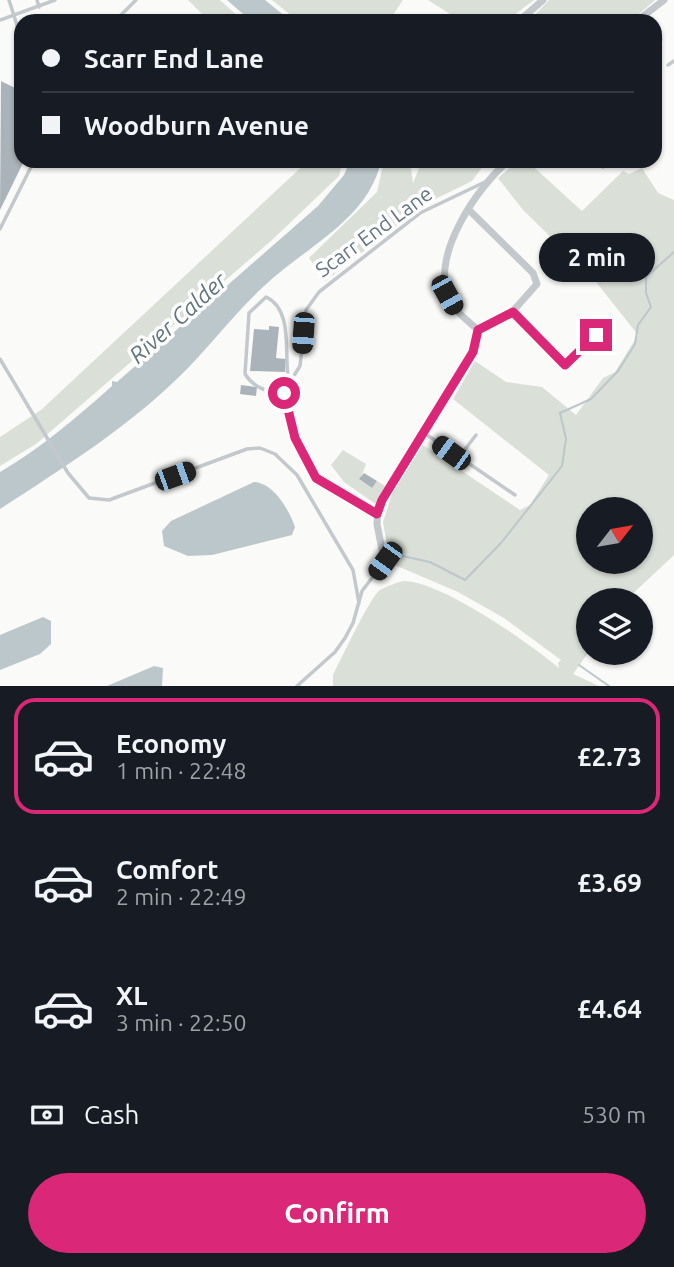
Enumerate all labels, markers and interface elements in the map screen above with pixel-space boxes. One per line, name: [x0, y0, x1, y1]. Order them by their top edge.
text: Scarr End Lane: [84, 44, 264, 73]
text: Woodburn Avenue: [84, 111, 309, 140]
street label: Scarr End Lane: [310, 181, 436, 282]
callout: 2 min: [538, 233, 654, 282]
text: 2 min: [568, 245, 626, 270]
water label: River Calder: [124, 267, 232, 368]
car: [428, 272, 467, 318]
car: [292, 311, 315, 355]
route end: [580, 319, 612, 351]
route start: [268, 377, 300, 409]
car: [428, 432, 475, 474]
car: [152, 459, 199, 493]
north arrow: [576, 497, 653, 574]
map controls: [576, 497, 653, 665]
car: [365, 538, 406, 584]
button: layers: [576, 588, 653, 665]
icon: car: [32, 725, 95, 788]
text: Economy: [116, 729, 226, 758]
text: £2.73: [577, 742, 642, 771]
text: 1 min · 22:48: [116, 758, 247, 783]
icon: car: [32, 851, 95, 914]
text: Comfort: [116, 855, 219, 884]
text: £3.69: [577, 868, 642, 897]
text: 2 min · 22:49: [116, 884, 247, 909]
icon: car: [32, 977, 95, 1040]
text: XL: [116, 981, 147, 1010]
text: £4.64: [577, 994, 642, 1023]
text: 3 min · 22:50: [116, 1010, 247, 1035]
icon: cash: [28, 1096, 66, 1134]
text: Cash: [84, 1100, 139, 1129]
text: 530 m: [582, 1102, 646, 1127]
button: Confirm: [28, 1173, 646, 1253]

